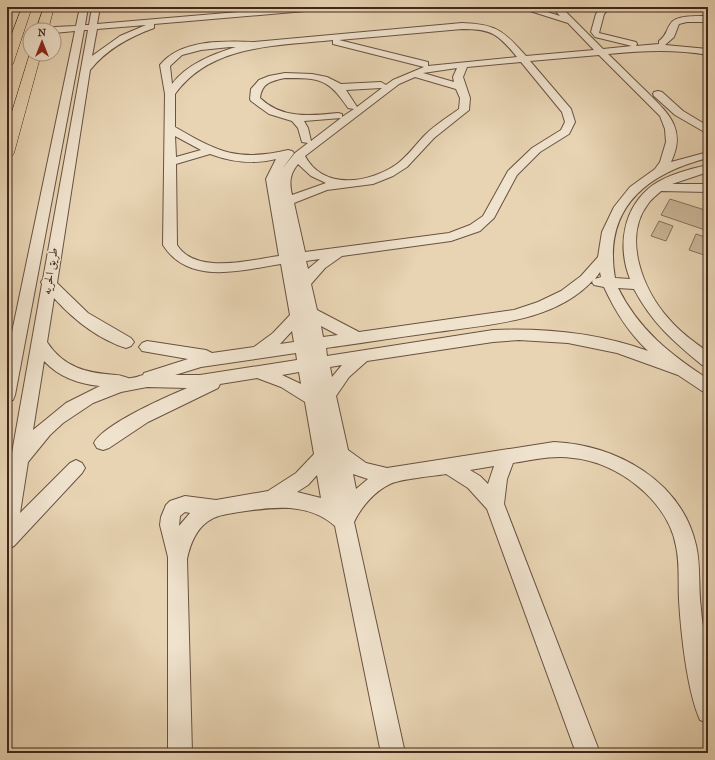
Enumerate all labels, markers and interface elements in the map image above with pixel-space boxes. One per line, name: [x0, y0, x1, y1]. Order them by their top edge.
north arrow: [22, 22, 62, 62]
text: N: [38, 26, 47, 39]
street label: طريق الحريه: [39, 246, 62, 296]

